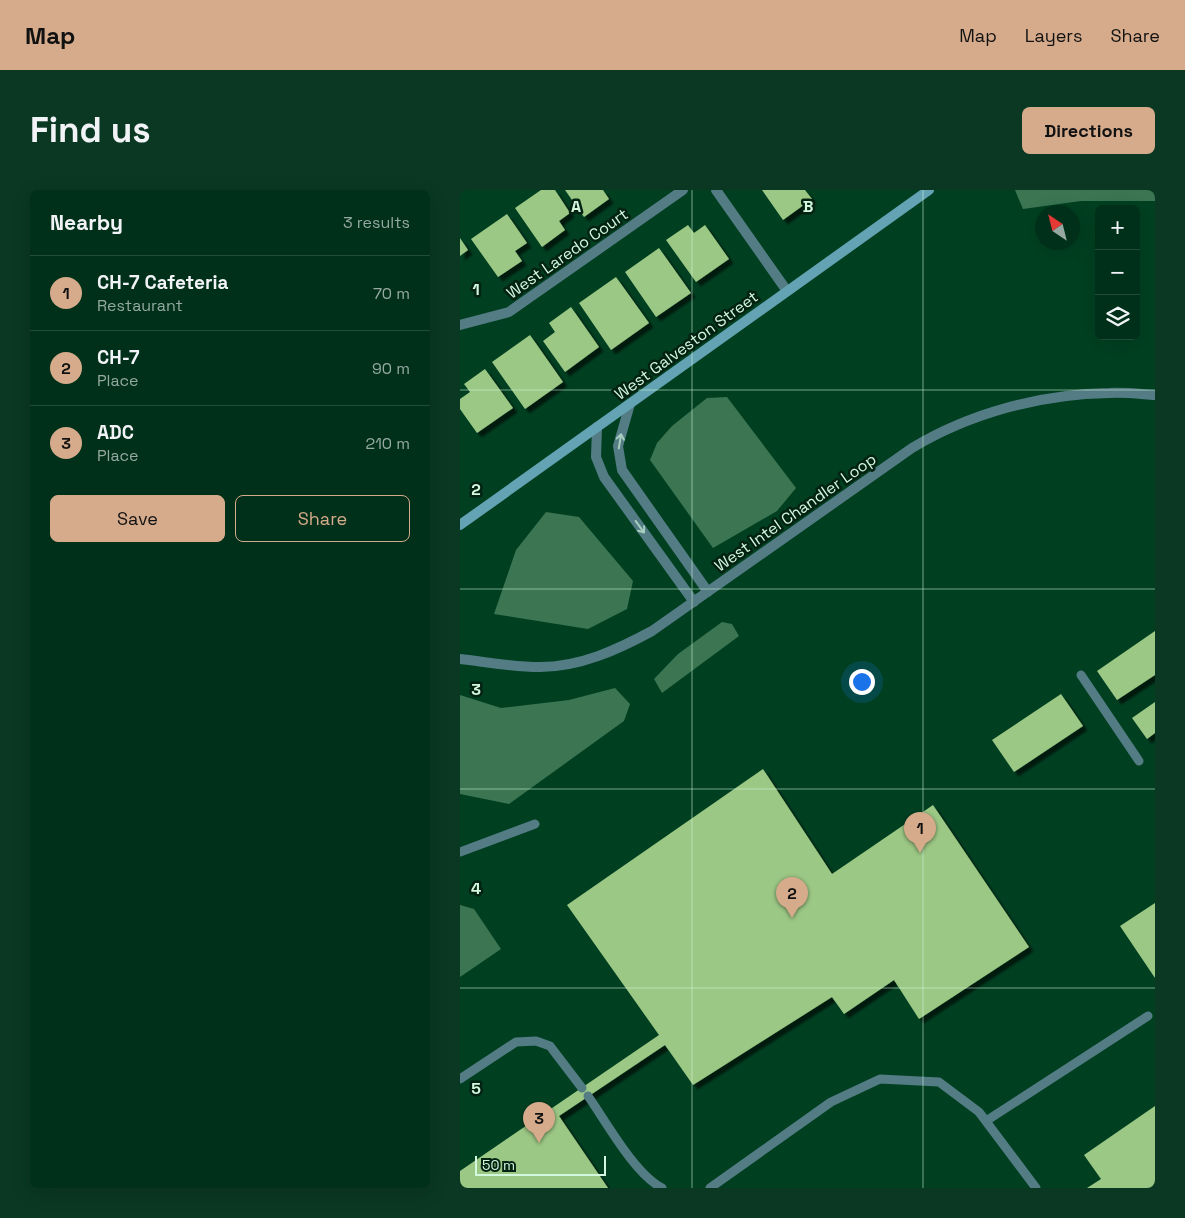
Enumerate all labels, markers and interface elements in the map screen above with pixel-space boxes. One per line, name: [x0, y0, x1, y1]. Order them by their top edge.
text: Map: [25, 20, 75, 51]
text: Map: [959, 24, 997, 47]
text: Layers: [1025, 24, 1082, 47]
text: Share: [1110, 24, 1160, 47]
button: Directions: [1022, 107, 1155, 154]
text: Find us: [30, 108, 151, 152]
text: A: [571, 196, 581, 217]
text: B: [803, 196, 813, 217]
street label: West Laredo Court: [502, 204, 632, 303]
north arrow: [1035, 205, 1080, 250]
map controls: [1095, 205, 1140, 340]
button: +: [1095, 205, 1140, 250]
text: Nearby: [50, 209, 123, 236]
text: 3 results: [343, 212, 410, 233]
button: −: [1095, 250, 1140, 295]
text: CH-7 Cafeteria: [97, 270, 228, 295]
text: 1: [472, 279, 480, 300]
text: 1: [62, 283, 70, 304]
text: 70 m: [373, 283, 410, 304]
street label: West Galveston Street: [610, 286, 762, 405]
text: Restaurant: [97, 295, 183, 316]
button: layers: [1095, 295, 1140, 340]
text: CH-7: [97, 345, 140, 370]
text: 2: [61, 358, 71, 379]
text: 90 m: [372, 358, 410, 379]
text: Place: [97, 370, 139, 391]
text: ADC: [97, 420, 134, 445]
text: 3: [61, 433, 71, 454]
text: 210 m: [366, 433, 410, 454]
one-way arrow: [615, 433, 625, 449]
text: Place: [97, 445, 139, 466]
street label: West Intel Chandler Loop: [710, 449, 880, 576]
text: 2: [471, 479, 481, 500]
button: Save: [50, 495, 225, 542]
button: Share: [235, 495, 410, 542]
one-way arrow: [635, 520, 645, 534]
your location: [849, 669, 875, 695]
text: 3: [471, 679, 481, 700]
pin: 1: [904, 812, 936, 853]
pin: 2: [776, 877, 808, 918]
text: 4: [471, 878, 481, 899]
text: 5: [471, 1078, 481, 1099]
pin: 3: [523, 1102, 555, 1143]
scale bar: [475, 1153, 606, 1176]
text: 50 m: [482, 1156, 515, 1174]

